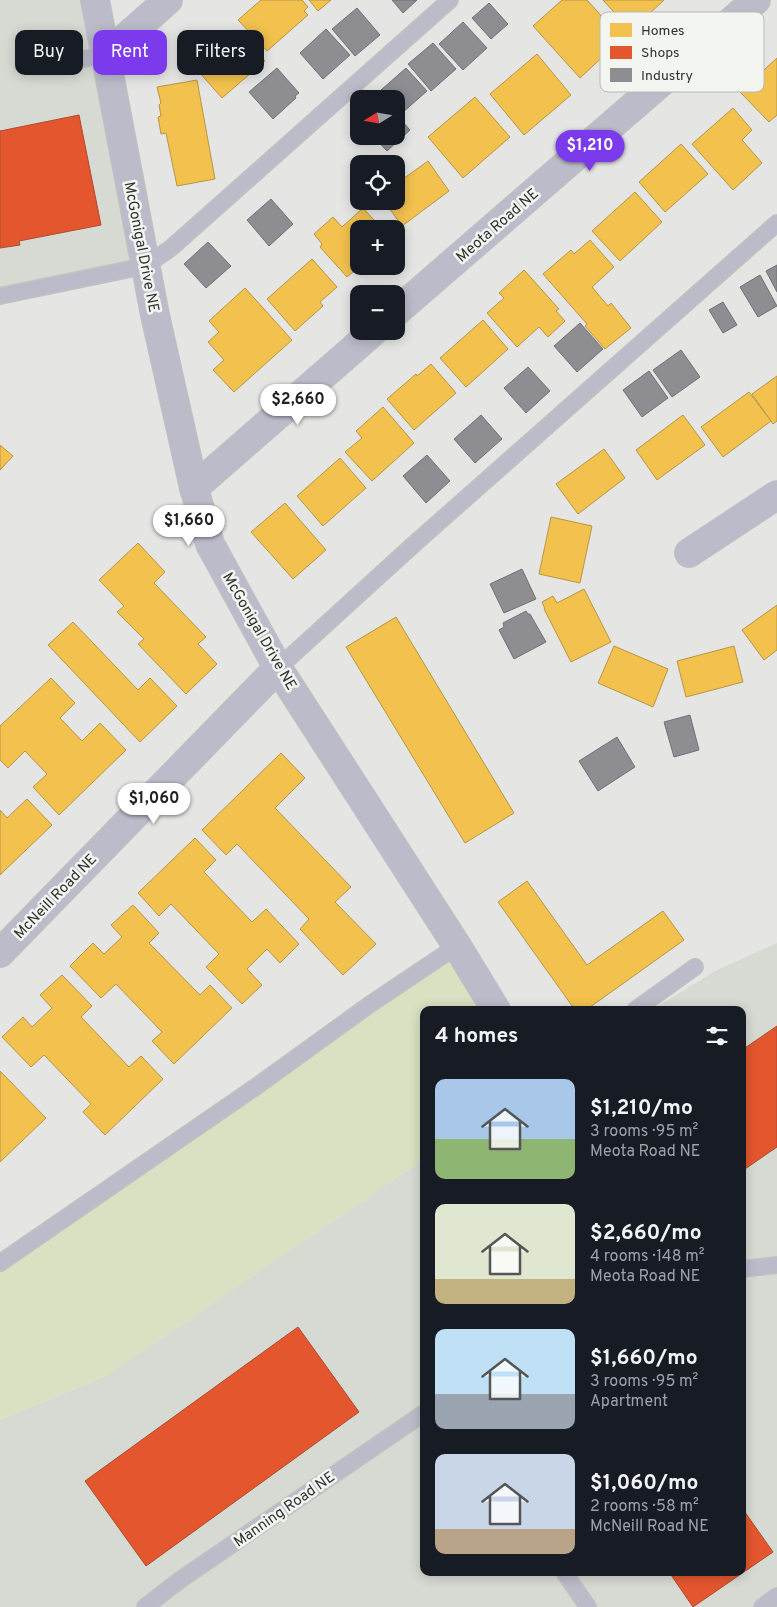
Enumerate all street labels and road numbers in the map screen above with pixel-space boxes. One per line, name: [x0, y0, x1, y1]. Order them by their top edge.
street label: McGonigal Drive NE: [119, 180, 163, 314]
street label: Meota Road NE: [453, 185, 543, 267]
street label: McGonigal Drive NE: [217, 570, 300, 694]
street label: McNeill Road NE: [11, 850, 102, 944]
street label: Manning Road NE: [231, 1468, 339, 1552]

